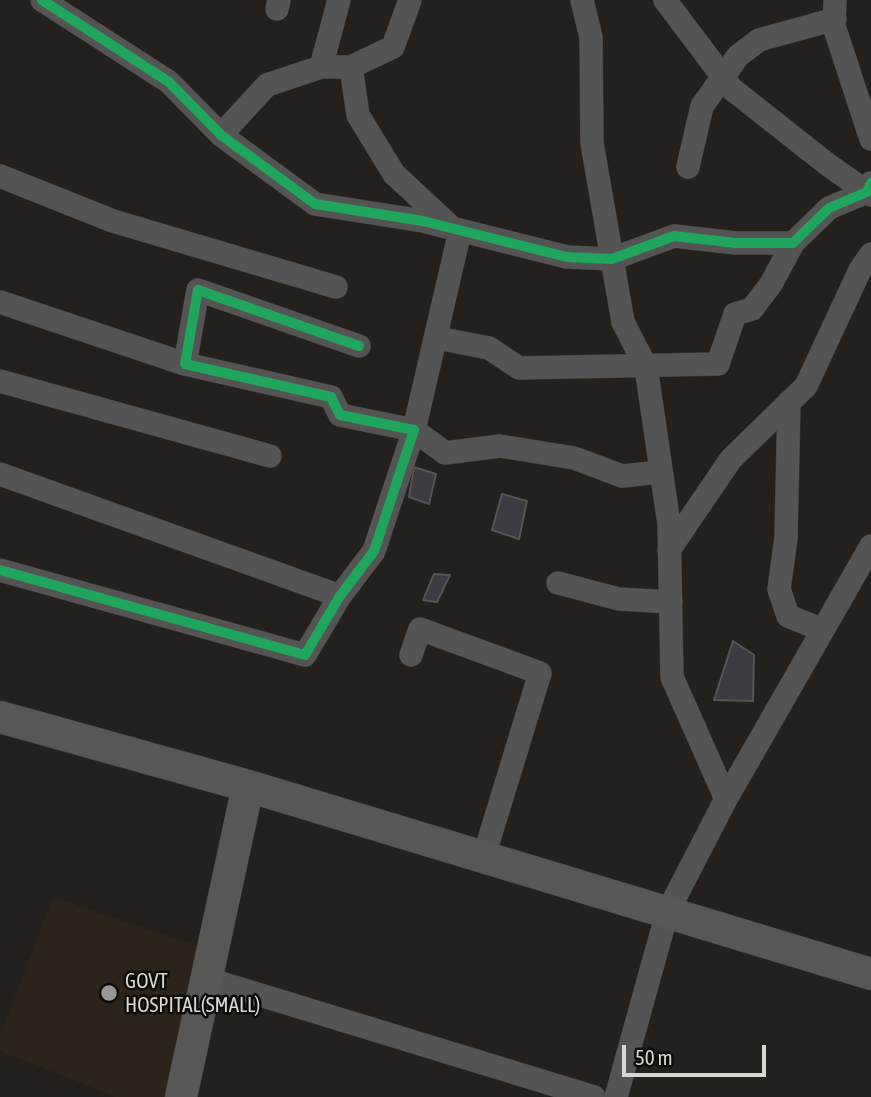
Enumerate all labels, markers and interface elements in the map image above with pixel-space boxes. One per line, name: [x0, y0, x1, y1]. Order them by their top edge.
place label: GOVT HOSPITAL(SMALL): [125, 968, 260, 1018]
marker: GOVT HOSPITAL(SMALL): [99, 983, 119, 1003]
scale bar: [626, 1030, 770, 1074]
text: 50 m: [635, 1045, 673, 1069]

